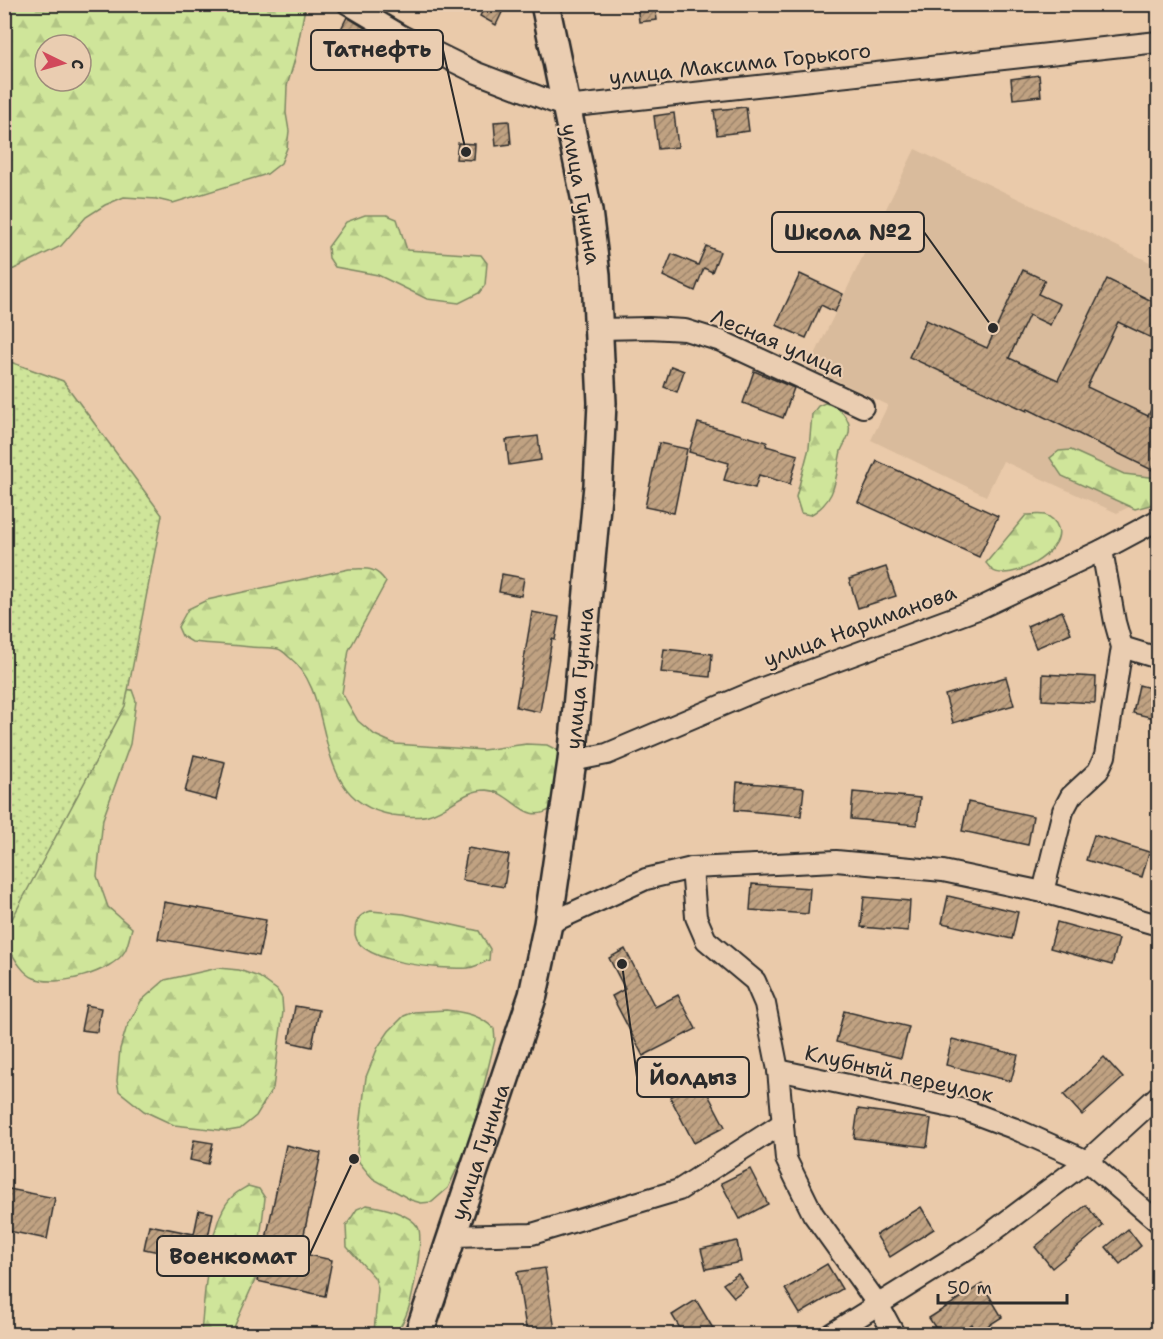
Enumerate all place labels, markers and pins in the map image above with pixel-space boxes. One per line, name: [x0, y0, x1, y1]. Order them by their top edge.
callout: Татнефть: [311, 30, 443, 70]
callout: Школа №2: [772, 212, 924, 252]
callout: Йолдыз: [637, 1057, 749, 1097]
callout: Военкомат: [157, 1236, 309, 1276]

